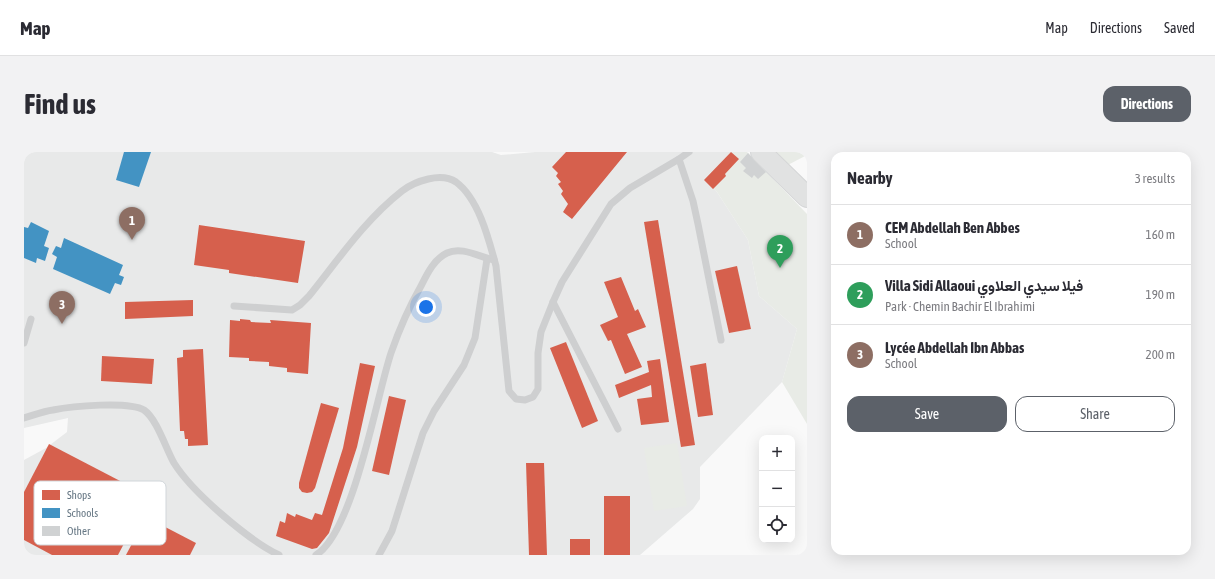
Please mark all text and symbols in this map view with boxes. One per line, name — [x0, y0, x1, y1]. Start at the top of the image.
text: Map — [20, 17, 51, 39]
text: Map — [1045, 20, 1068, 36]
text: Directions — [1090, 20, 1142, 36]
text: Saved — [1164, 20, 1195, 36]
button: Directions — [1103, 86, 1191, 122]
text: Find us — [24, 88, 96, 120]
text: Nearby — [847, 168, 893, 188]
text: 3 results — [1135, 171, 1175, 186]
pin: 1 — [119, 207, 145, 240]
text: CEM Abdellah Ben Abbes — [885, 219, 1020, 236]
text: 1 — [857, 227, 863, 242]
text: 160 m — [1146, 227, 1175, 242]
pin: 2 — [767, 235, 793, 268]
text: School — [885, 236, 917, 251]
text: Villa Sidi Allaoui فيلا سيدي العلاوي — [885, 277, 1083, 294]
text: 2 — [857, 287, 863, 302]
text: 190 m — [1146, 287, 1175, 302]
pin: 3 — [49, 291, 75, 324]
your location — [416, 297, 436, 317]
text: Park · Chemin Bachir El Ibrahimi — [885, 299, 1035, 314]
text: Lycée Abdellah Ibn Abbas — [885, 339, 1024, 356]
text: 3 — [857, 347, 863, 362]
text: 200 m — [1146, 347, 1175, 362]
text: School — [885, 356, 917, 371]
button: Save — [847, 396, 1007, 432]
button: Share — [1015, 396, 1175, 432]
map controls — [759, 435, 795, 543]
button: + — [759, 435, 795, 471]
button: − — [759, 471, 795, 507]
legend — [34, 481, 166, 545]
text: Shops — [67, 489, 91, 501]
text: Schools — [67, 507, 98, 519]
button: locate — [759, 507, 795, 543]
text: Other — [67, 525, 91, 537]

